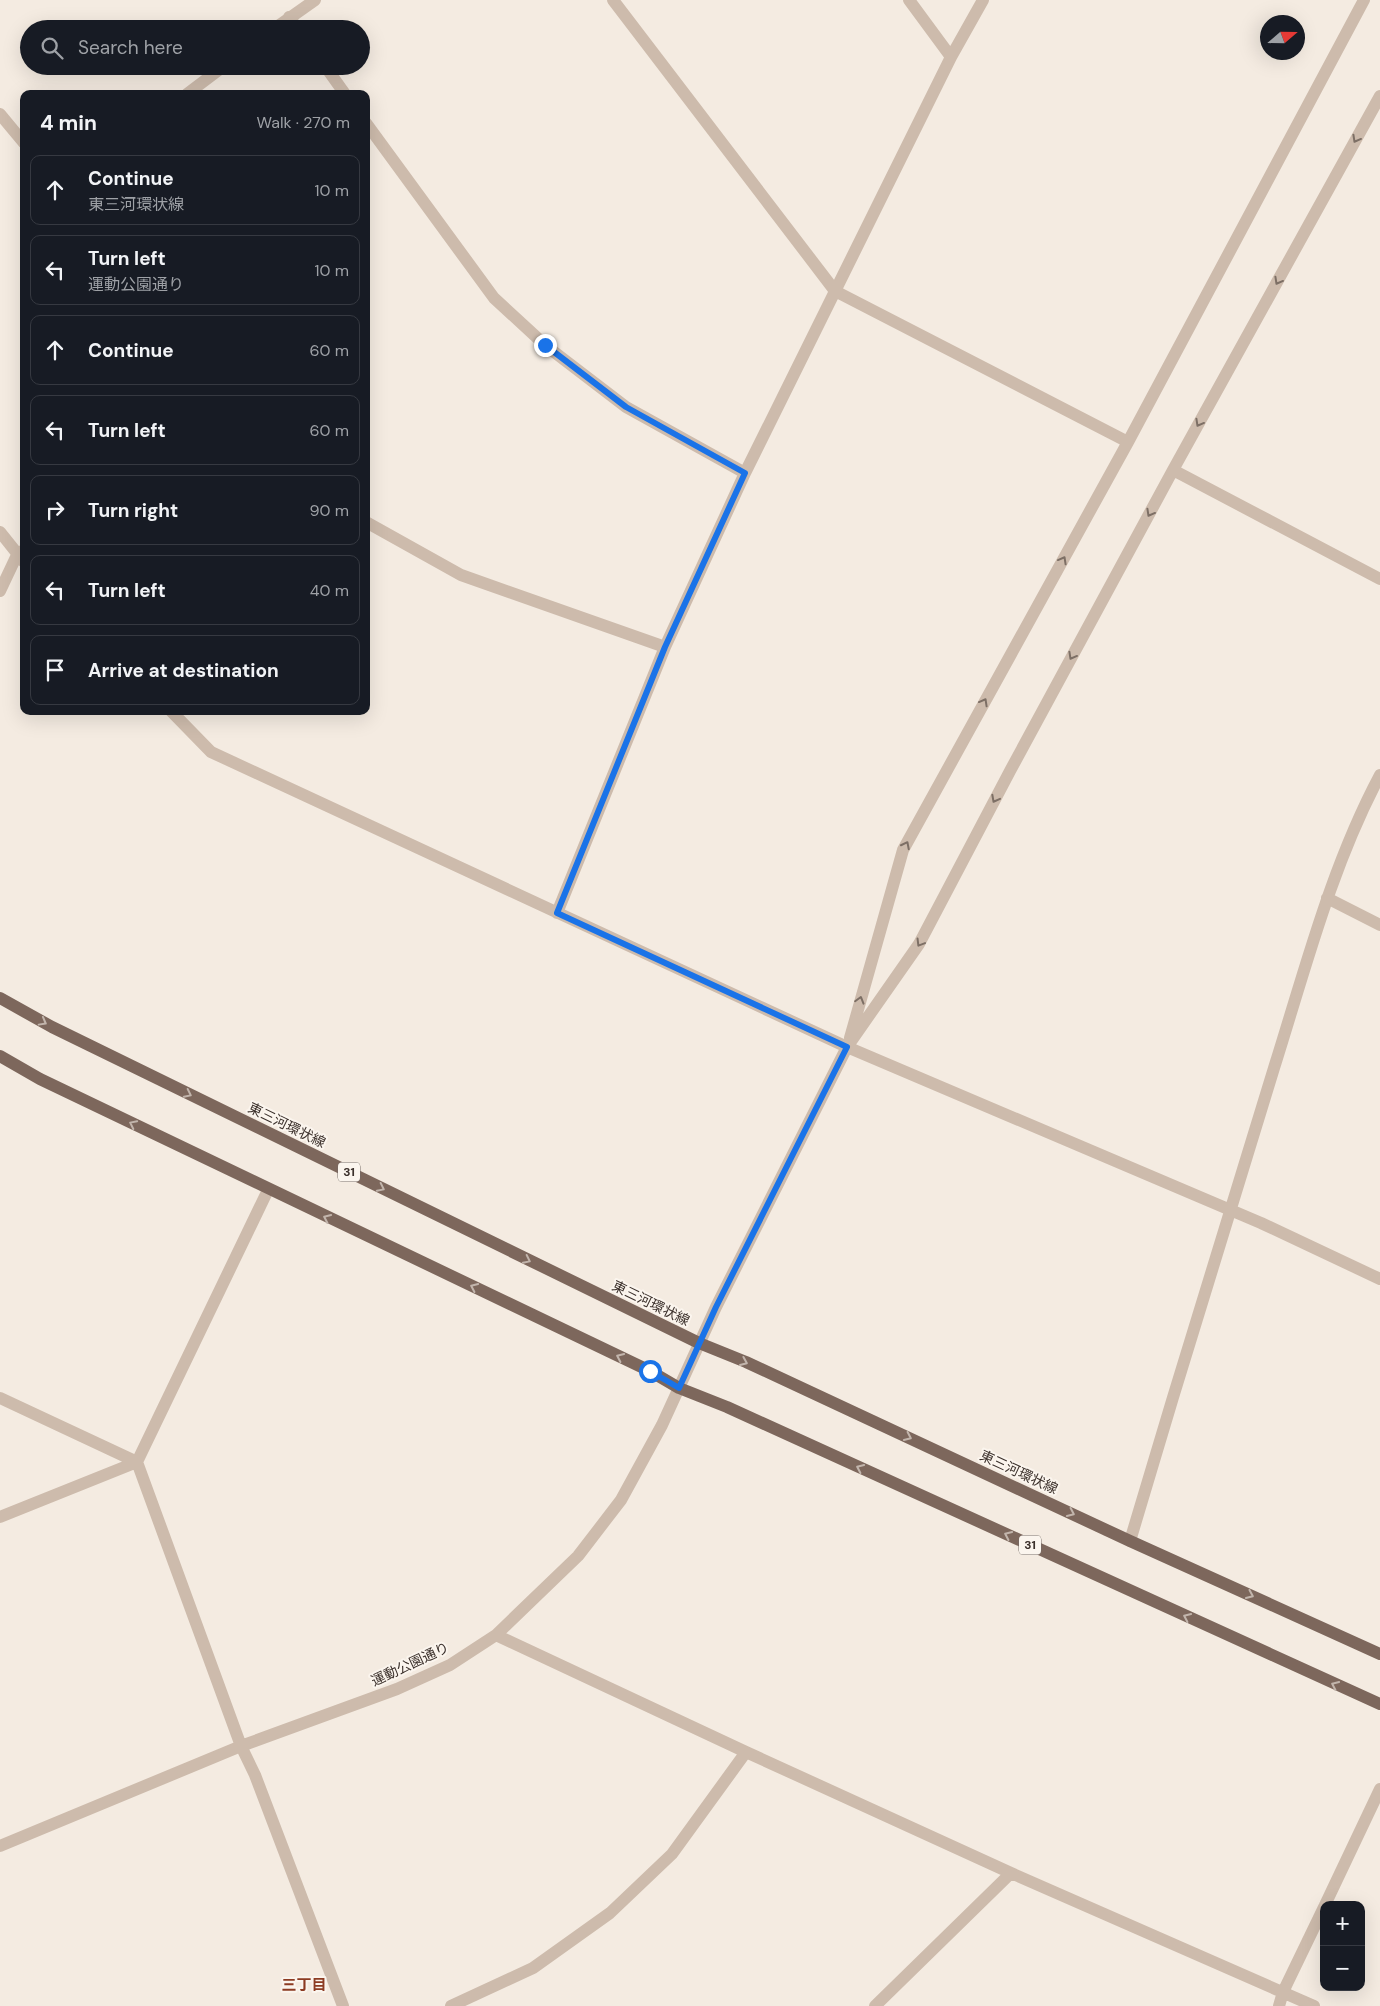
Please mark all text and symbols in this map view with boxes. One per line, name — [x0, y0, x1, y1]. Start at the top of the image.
north arrow — [1260, 15, 1305, 60]
search box — [20, 20, 370, 75]
icon: search — [38, 34, 66, 62]
text: Search here — [78, 35, 183, 60]
text: 4 min — [40, 109, 97, 137]
text: Walk · 270 m — [257, 112, 350, 133]
one-way arrow — [1353, 134, 1363, 143]
text: Continue — [88, 166, 174, 191]
icon: ahead — [41, 176, 69, 204]
text: 10 m — [315, 180, 349, 201]
text: 東三河環状線 — [88, 194, 184, 215]
text: Turn left — [88, 246, 166, 271]
icon: left — [41, 256, 69, 284]
text: 10 m — [315, 260, 349, 281]
text: 運動公園通り — [88, 274, 184, 295]
one-way arrow — [1274, 276, 1284, 285]
route end — [534, 334, 557, 357]
icon: ahead — [41, 336, 69, 364]
text: Continue — [88, 338, 174, 363]
text: 60 m — [309, 340, 349, 361]
icon: left — [41, 416, 69, 444]
text: Turn left — [88, 418, 166, 443]
one-way arrow — [1195, 418, 1205, 427]
text: 60 m — [309, 420, 349, 441]
icon: right — [41, 496, 69, 524]
text: Turn right — [88, 498, 178, 523]
text: 90 m — [309, 500, 349, 521]
one-way arrow — [1146, 508, 1156, 517]
one-way arrow — [1057, 556, 1067, 565]
icon: left — [41, 576, 69, 604]
text: Turn left — [88, 578, 166, 603]
text: 40 m — [310, 580, 349, 601]
one-way arrow — [1069, 651, 1079, 660]
icon: arrive — [41, 656, 69, 684]
text: Arrive at destination — [88, 658, 279, 683]
one-way arrow — [978, 699, 988, 708]
one-way arrow — [991, 794, 1001, 803]
one-way arrow — [900, 841, 910, 850]
one-way arrow — [916, 937, 926, 946]
one-way arrow — [855, 997, 865, 1005]
one-way arrow — [37, 1015, 46, 1025]
one-way arrow — [183, 1087, 192, 1098]
street label: 東三河環状線 — [245, 1098, 329, 1152]
one-way arrow — [129, 1120, 138, 1131]
road number: 31 — [338, 1162, 360, 1182]
one-way arrow — [376, 1182, 385, 1192]
one-way arrow — [323, 1213, 332, 1224]
one-way arrow — [522, 1253, 531, 1264]
street label: 東三河環状線 — [609, 1276, 693, 1330]
one-way arrow — [470, 1283, 479, 1294]
one-way arrow — [617, 1353, 626, 1363]
one-way arrow — [739, 1355, 748, 1366]
route start — [639, 1360, 662, 1383]
one-way arrow — [902, 1431, 911, 1441]
street label: 東三河環状線 — [977, 1446, 1061, 1498]
one-way arrow — [856, 1464, 865, 1474]
one-way arrow — [1066, 1507, 1075, 1517]
one-way arrow — [1004, 1531, 1013, 1542]
road number: 31 — [1019, 1536, 1041, 1554]
one-way arrow — [1245, 1589, 1254, 1600]
one-way arrow — [1183, 1613, 1192, 1624]
street label: 運動公園通り — [368, 1638, 452, 1690]
one-way arrow — [1331, 1680, 1340, 1691]
map controls — [1320, 1901, 1365, 1991]
button: + — [1320, 1901, 1365, 1946]
button: − — [1320, 1946, 1365, 1991]
district label: 三丁目 — [281, 1975, 327, 1995]

